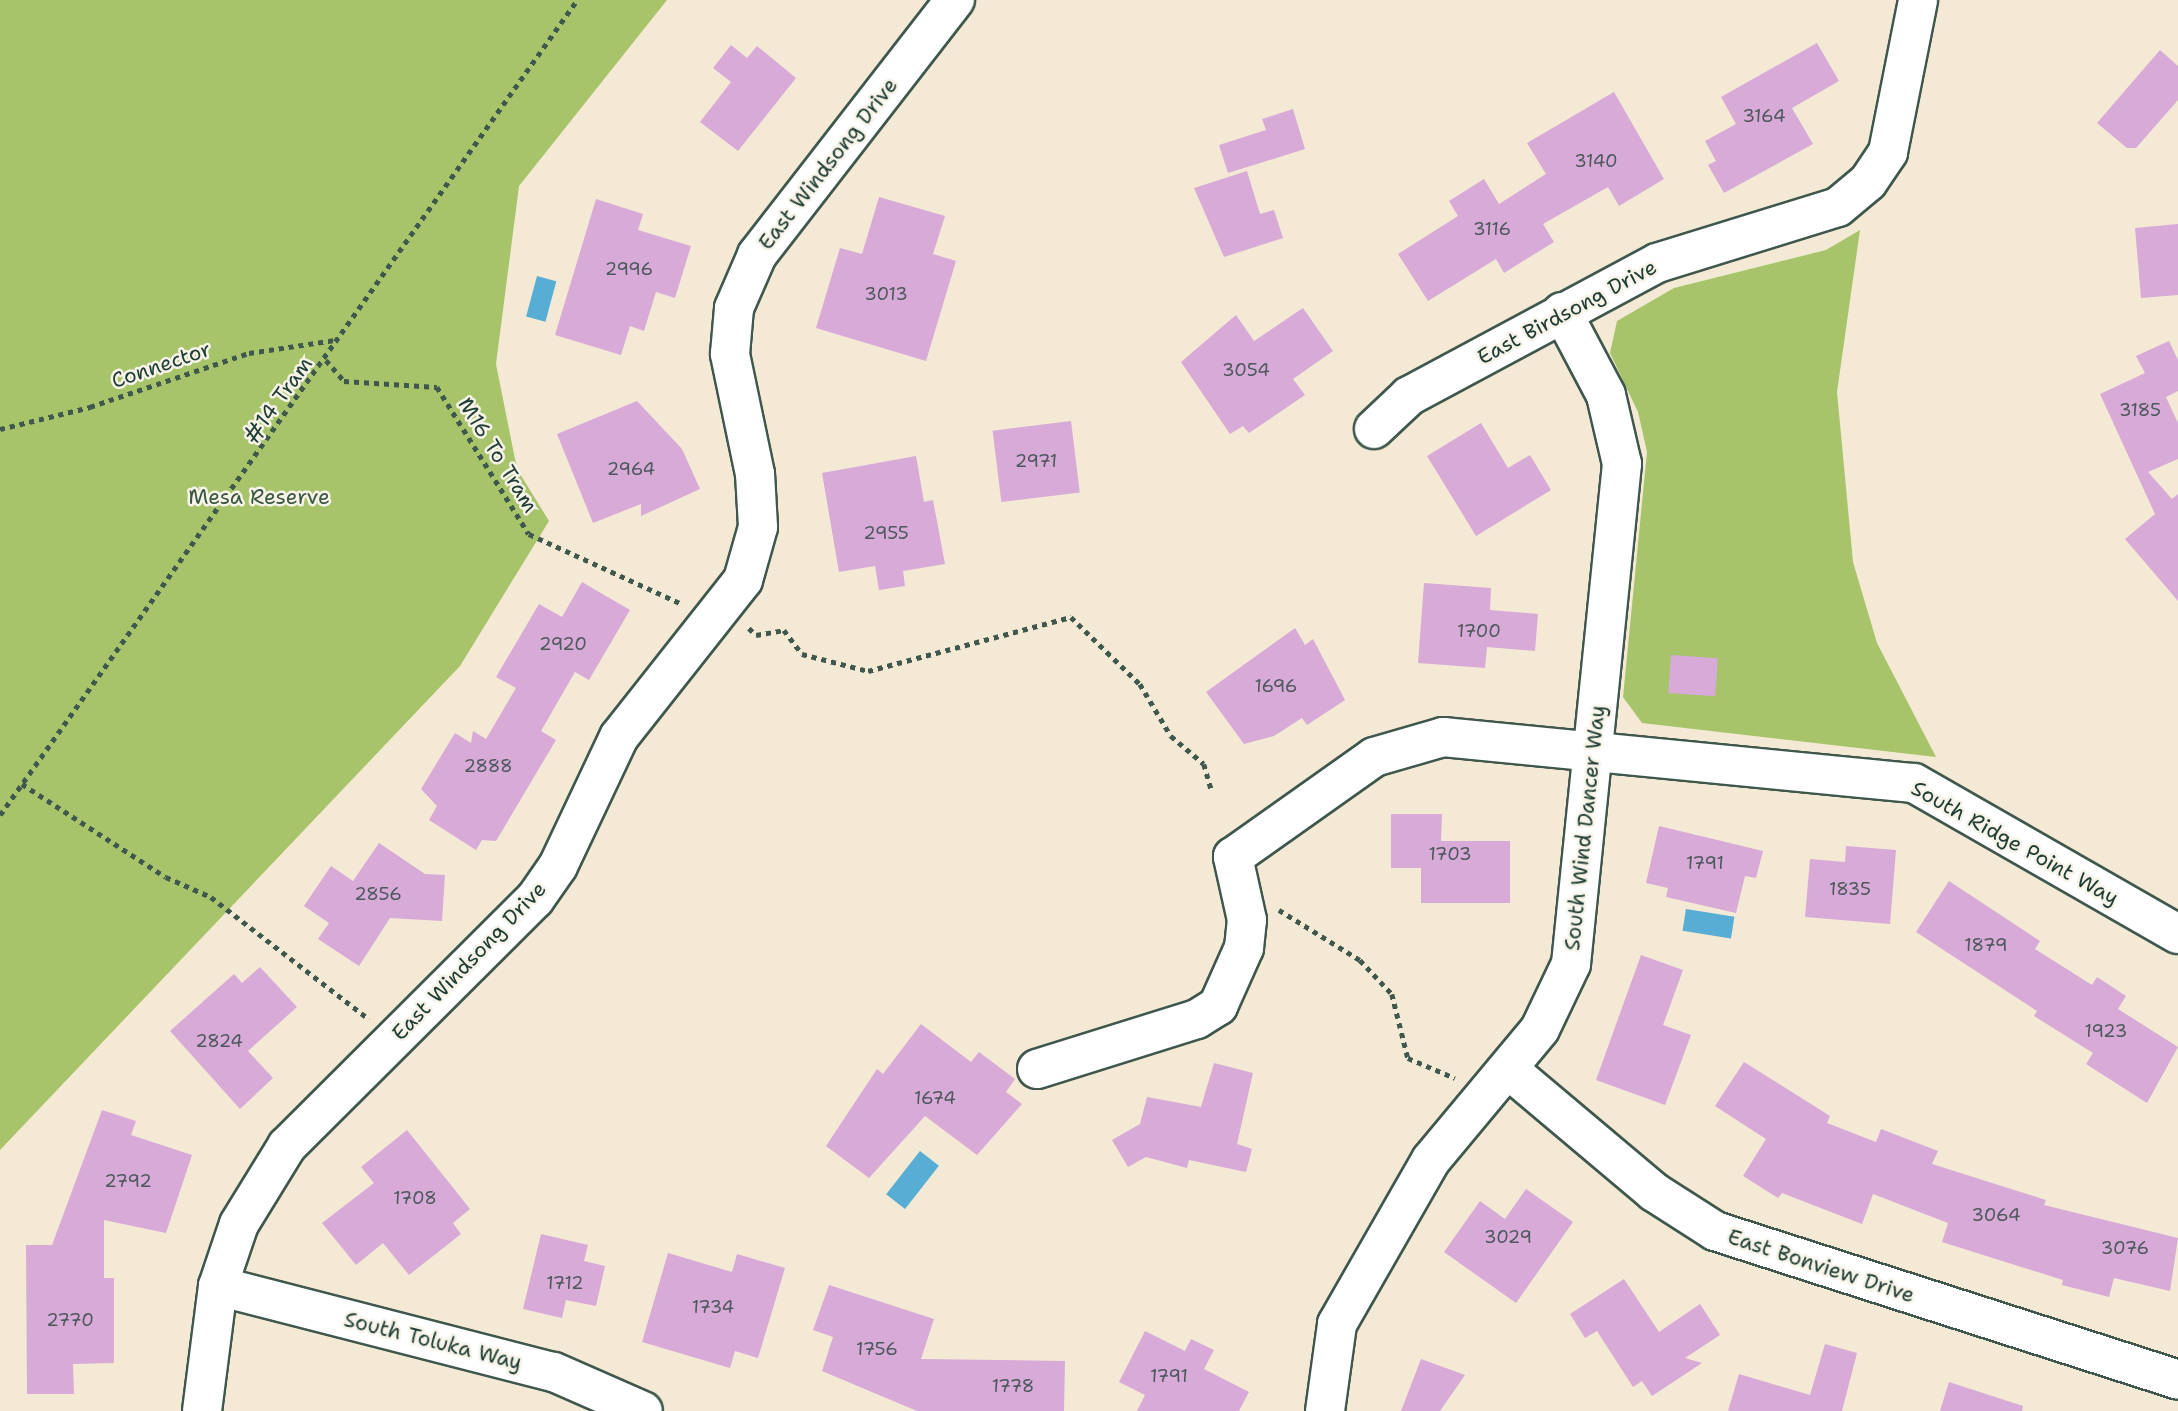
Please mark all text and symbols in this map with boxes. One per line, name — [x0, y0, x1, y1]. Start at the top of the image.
street label: East Windsong Drive — [753, 73, 903, 255]
house number: 3164 — [1742, 105, 1786, 127]
house number: 3140 — [1574, 150, 1618, 172]
house number: 3116 — [1473, 218, 1511, 240]
street label: East Birdsong Drive — [1473, 254, 1661, 370]
house number: 2996 — [605, 258, 653, 280]
house number: 3013 — [864, 283, 908, 305]
street label: Connector — [108, 336, 214, 394]
street label: #14 Tram — [238, 352, 318, 448]
house number: 3054 — [1222, 359, 1270, 381]
street label: M16 To Tram — [453, 393, 543, 517]
house number: 3185 — [2119, 399, 2161, 421]
house number: 2971 — [1015, 450, 1057, 472]
house number: 2964 — [607, 458, 655, 480]
park label: Mesa Reserve — [188, 484, 330, 510]
house number: 2955 — [863, 522, 909, 544]
house number: 1700 — [1457, 620, 1501, 642]
house number: 2920 — [539, 633, 587, 655]
house number: 1696 — [1255, 675, 1297, 697]
street label: South Wind Dancer Way — [1560, 704, 1610, 952]
house number: 2888 — [464, 755, 512, 777]
street label: South Ridge Point Way — [1907, 775, 2123, 911]
house number: 1703 — [1428, 843, 1472, 865]
house number: 1791 — [1686, 852, 1724, 874]
street label: East Windsong Drive — [387, 876, 551, 1046]
house number: 1835 — [1829, 878, 1871, 900]
house number: 2856 — [354, 883, 402, 905]
house number: 1879 — [1964, 934, 2008, 956]
house number: 1923 — [2085, 1020, 2127, 1042]
house number: 2824 — [195, 1030, 243, 1052]
house number: 1674 — [914, 1087, 956, 1109]
house number: 2792 — [104, 1170, 152, 1192]
house number: 1708 — [393, 1187, 437, 1209]
house number: 3064 — [1971, 1204, 2021, 1226]
street label: East Bonview Drive — [1724, 1224, 1918, 1308]
house number: 3029 — [1484, 1226, 1532, 1248]
house number: 3076 — [2101, 1237, 2149, 1259]
house number: 1712 — [546, 1272, 584, 1294]
house number: 1734 — [692, 1296, 734, 1318]
street label: South Toluka Way — [342, 1307, 524, 1375]
house number: 2770 — [46, 1309, 94, 1331]
house number: 1756 — [856, 1338, 898, 1360]
house number: 1791 — [1150, 1365, 1188, 1387]
house number: 1778 — [992, 1375, 1034, 1397]

